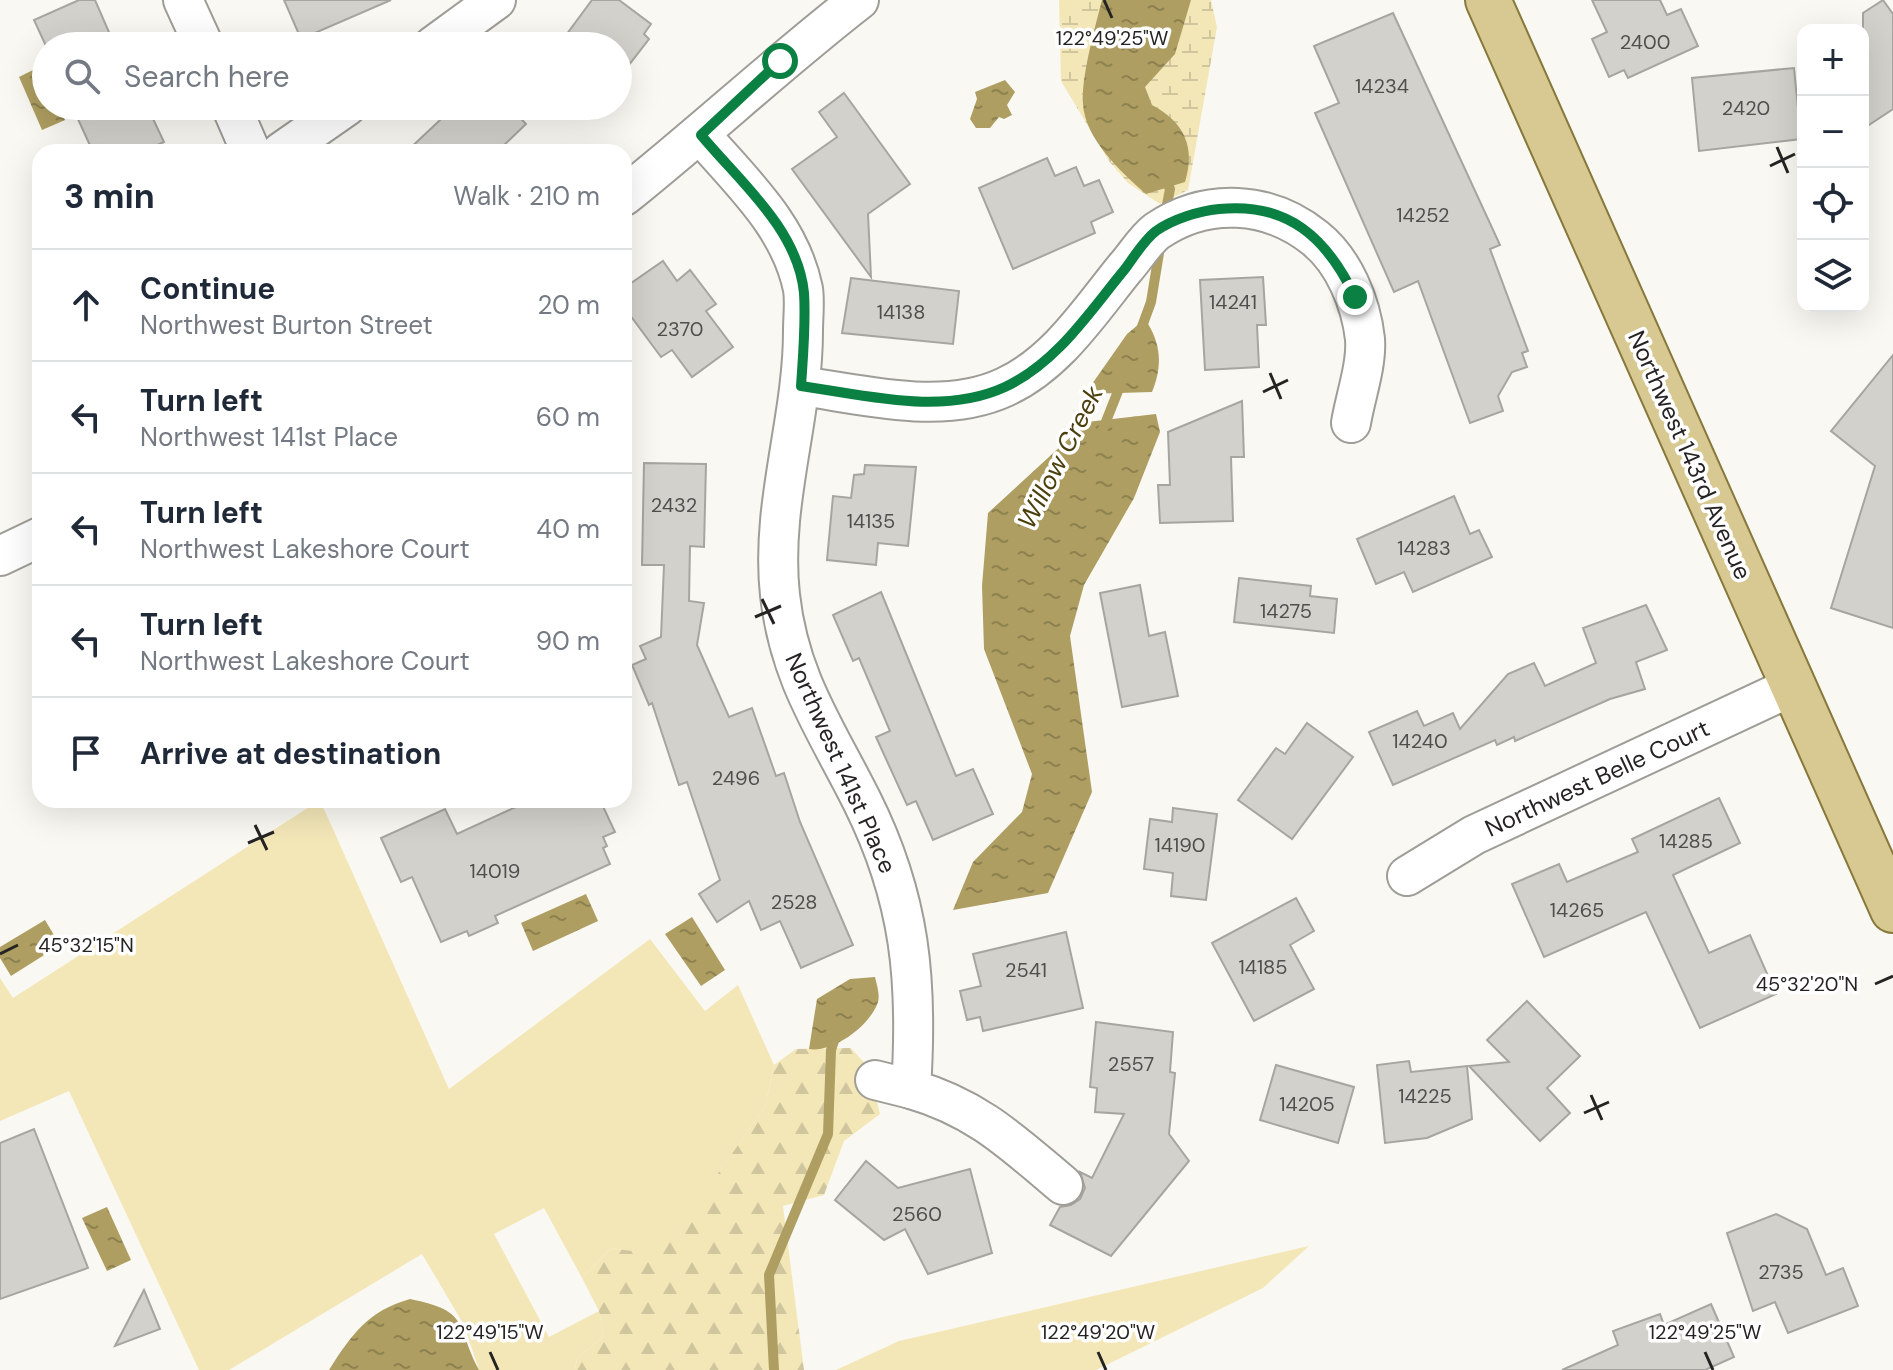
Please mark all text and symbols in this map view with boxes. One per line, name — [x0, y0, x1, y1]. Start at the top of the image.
map controls — [1797, 24, 1869, 312]
button: + — [1797, 24, 1869, 96]
text: 122°49'25"W — [1056, 25, 1168, 51]
house number: 2400 — [1620, 29, 1670, 55]
search box — [32, 32, 632, 120]
route start — [762, 43, 798, 79]
icon: search — [60, 54, 104, 98]
text: Search here — [124, 57, 290, 96]
house number: 14234 — [1355, 73, 1409, 99]
house number: 2420 — [1722, 95, 1770, 121]
button: − — [1797, 96, 1869, 168]
button: locate — [1797, 168, 1869, 240]
text: 3 min — [64, 174, 155, 219]
text: Walk · 210 m — [453, 179, 600, 213]
house number: 14252 — [1396, 202, 1450, 228]
button: layers — [1797, 240, 1869, 312]
text: Continue — [140, 269, 275, 308]
route end — [1337, 279, 1373, 315]
icon: ahead — [64, 283, 108, 327]
text: 20 m — [537, 288, 600, 322]
house number: 14241 — [1209, 289, 1257, 315]
house number: 14138 — [877, 299, 925, 325]
text: Northwest Burton Street — [140, 308, 433, 342]
house number: 2370 — [656, 316, 704, 342]
street label: Northwest 143rd Avenue — [1621, 326, 1759, 584]
water label: Willow Creek — [1009, 379, 1111, 534]
text: Turn left — [140, 381, 263, 420]
icon: left — [64, 395, 108, 439]
text: 60 m — [536, 400, 600, 434]
text: Northwest 141st Place — [140, 420, 398, 454]
house number: 2432 — [651, 492, 697, 518]
text: Turn left — [140, 493, 263, 532]
icon: left — [64, 507, 108, 551]
house number: 14135 — [847, 508, 895, 534]
text: 40 m — [536, 512, 600, 546]
text: Northwest Lakeshore Court — [140, 532, 470, 566]
house number: 14283 — [1397, 535, 1451, 561]
house number: 14275 — [1260, 598, 1312, 624]
text: Turn left — [140, 605, 263, 644]
icon: left — [64, 619, 108, 663]
text: 90 m — [536, 624, 600, 658]
text: Northwest Lakeshore Court — [140, 644, 470, 678]
street label: Northwest 141st Place — [778, 648, 904, 878]
street label: Northwest Belle Court — [1480, 712, 1714, 844]
house number: 14240 — [1392, 728, 1448, 754]
icon: arrive — [64, 731, 108, 775]
text: Arrive at destination — [140, 734, 441, 773]
house number: 2496 — [712, 765, 760, 791]
house number: 14285 — [1659, 828, 1713, 854]
house number: 14190 — [1155, 832, 1205, 858]
house number: 14019 — [470, 858, 520, 884]
house number: 2528 — [771, 889, 817, 915]
house number: 14265 — [1550, 897, 1604, 923]
text: 45°32'15"N — [38, 932, 134, 958]
house number: 14185 — [1239, 954, 1287, 980]
house number: 2541 — [1005, 957, 1047, 983]
text: 45°32'20"N — [1756, 971, 1858, 997]
house number: 2557 — [1108, 1051, 1154, 1077]
house number: 14225 — [1398, 1083, 1452, 1109]
house number: 14205 — [1279, 1091, 1335, 1117]
house number: 2560 — [892, 1201, 942, 1227]
house number: 2735 — [1758, 1259, 1804, 1285]
text: 122°49'15"W — [436, 1319, 544, 1345]
text: 122°49'20"W — [1041, 1319, 1155, 1345]
text: 122°49'25"W — [1649, 1319, 1761, 1345]

